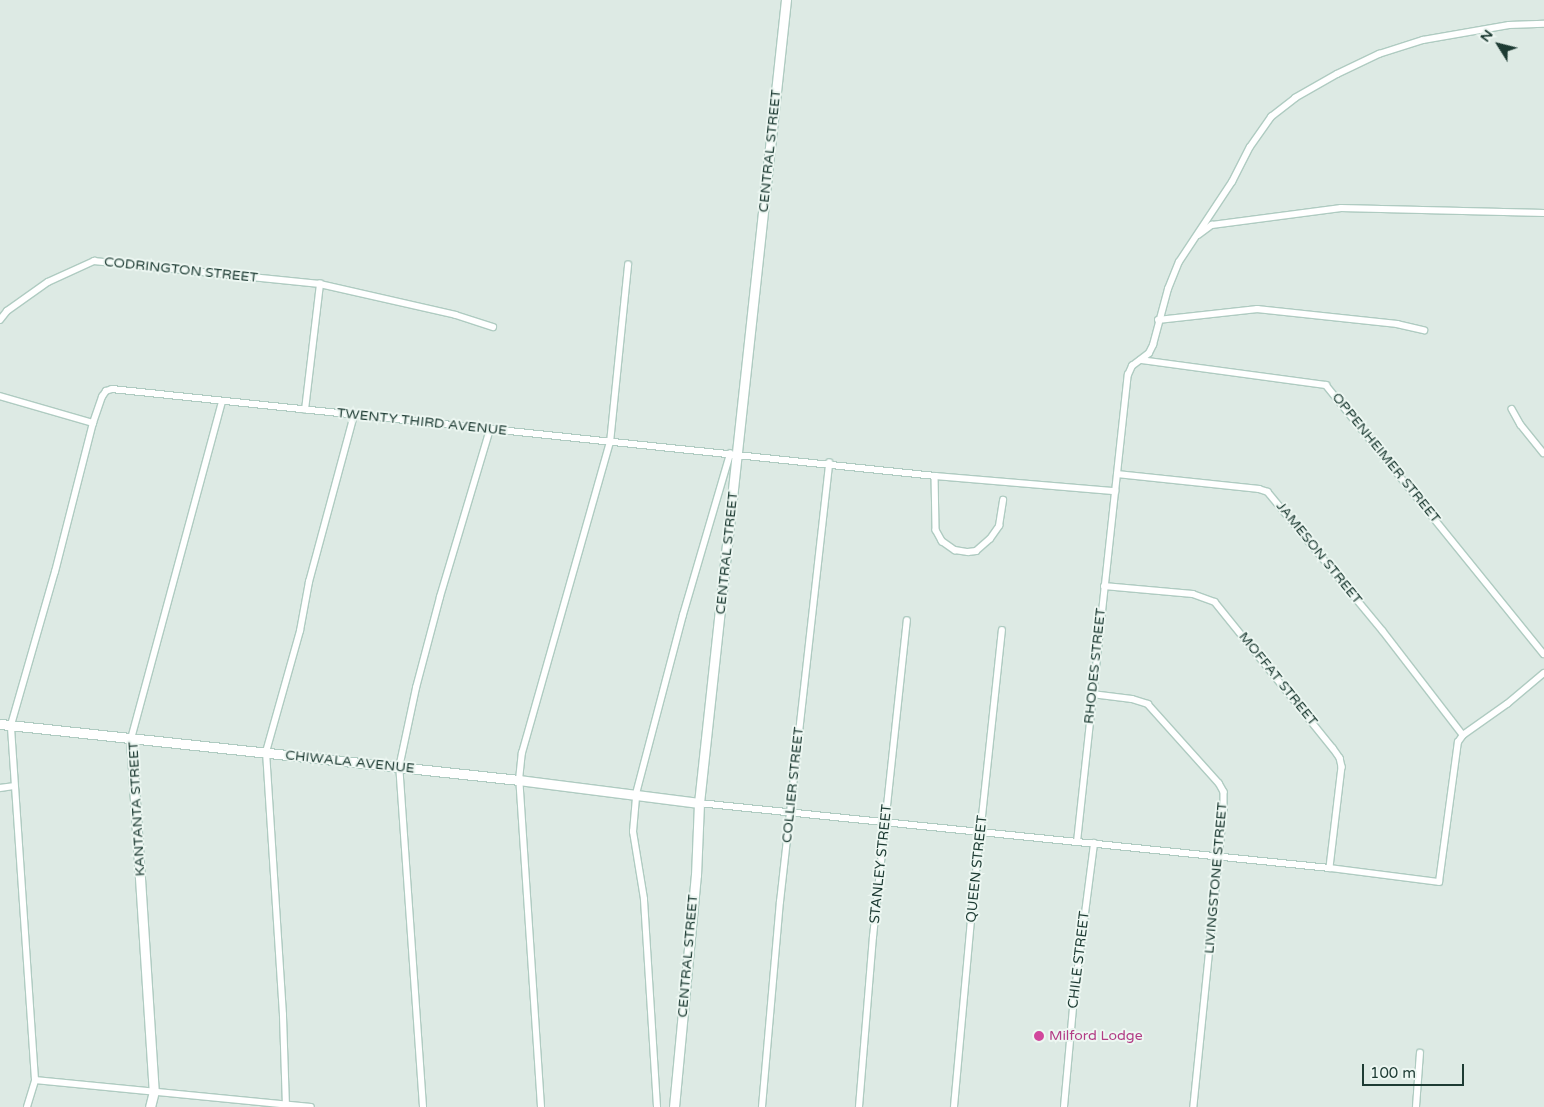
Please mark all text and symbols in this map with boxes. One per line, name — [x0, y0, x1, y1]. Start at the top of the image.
north arrow — [1474, 20, 1524, 70]
text: N — [1476, 26, 1497, 45]
street label: CENTRAL STREET — [755, 89, 785, 213]
street label: CODRINGTON STREET — [103, 254, 259, 286]
street label: OPPENHEIMER STREET — [1328, 389, 1444, 527]
street label: TWENTY THIRD AVENUE — [336, 405, 508, 439]
street label: CENTRAL STREET — [712, 491, 742, 615]
street label: JAMESON STREET — [1272, 498, 1366, 608]
street label: RHODES STREET — [1081, 607, 1109, 725]
street label: MOFFAT STREET — [1235, 629, 1321, 729]
street label: COLLIER STREET — [779, 726, 807, 844]
street label: KANTANTA STREET — [125, 741, 149, 877]
street label: CHIWALA AVENUE — [284, 747, 416, 777]
street label: LIVINGSTONE STREET — [1201, 802, 1231, 954]
street label: STANLEY STREET — [866, 803, 896, 925]
street label: QUEEN STREET — [963, 815, 991, 923]
street label: CENTRAL STREET — [674, 894, 702, 1018]
street label: CHILE STREET — [1065, 910, 1093, 1010]
place label: Milford Lodge — [1049, 1028, 1143, 1044]
marker: Milford Lodge — [1033, 1030, 1045, 1042]
scale bar — [1364, 1054, 1466, 1086]
text: 100 m — [1370, 1064, 1416, 1082]

